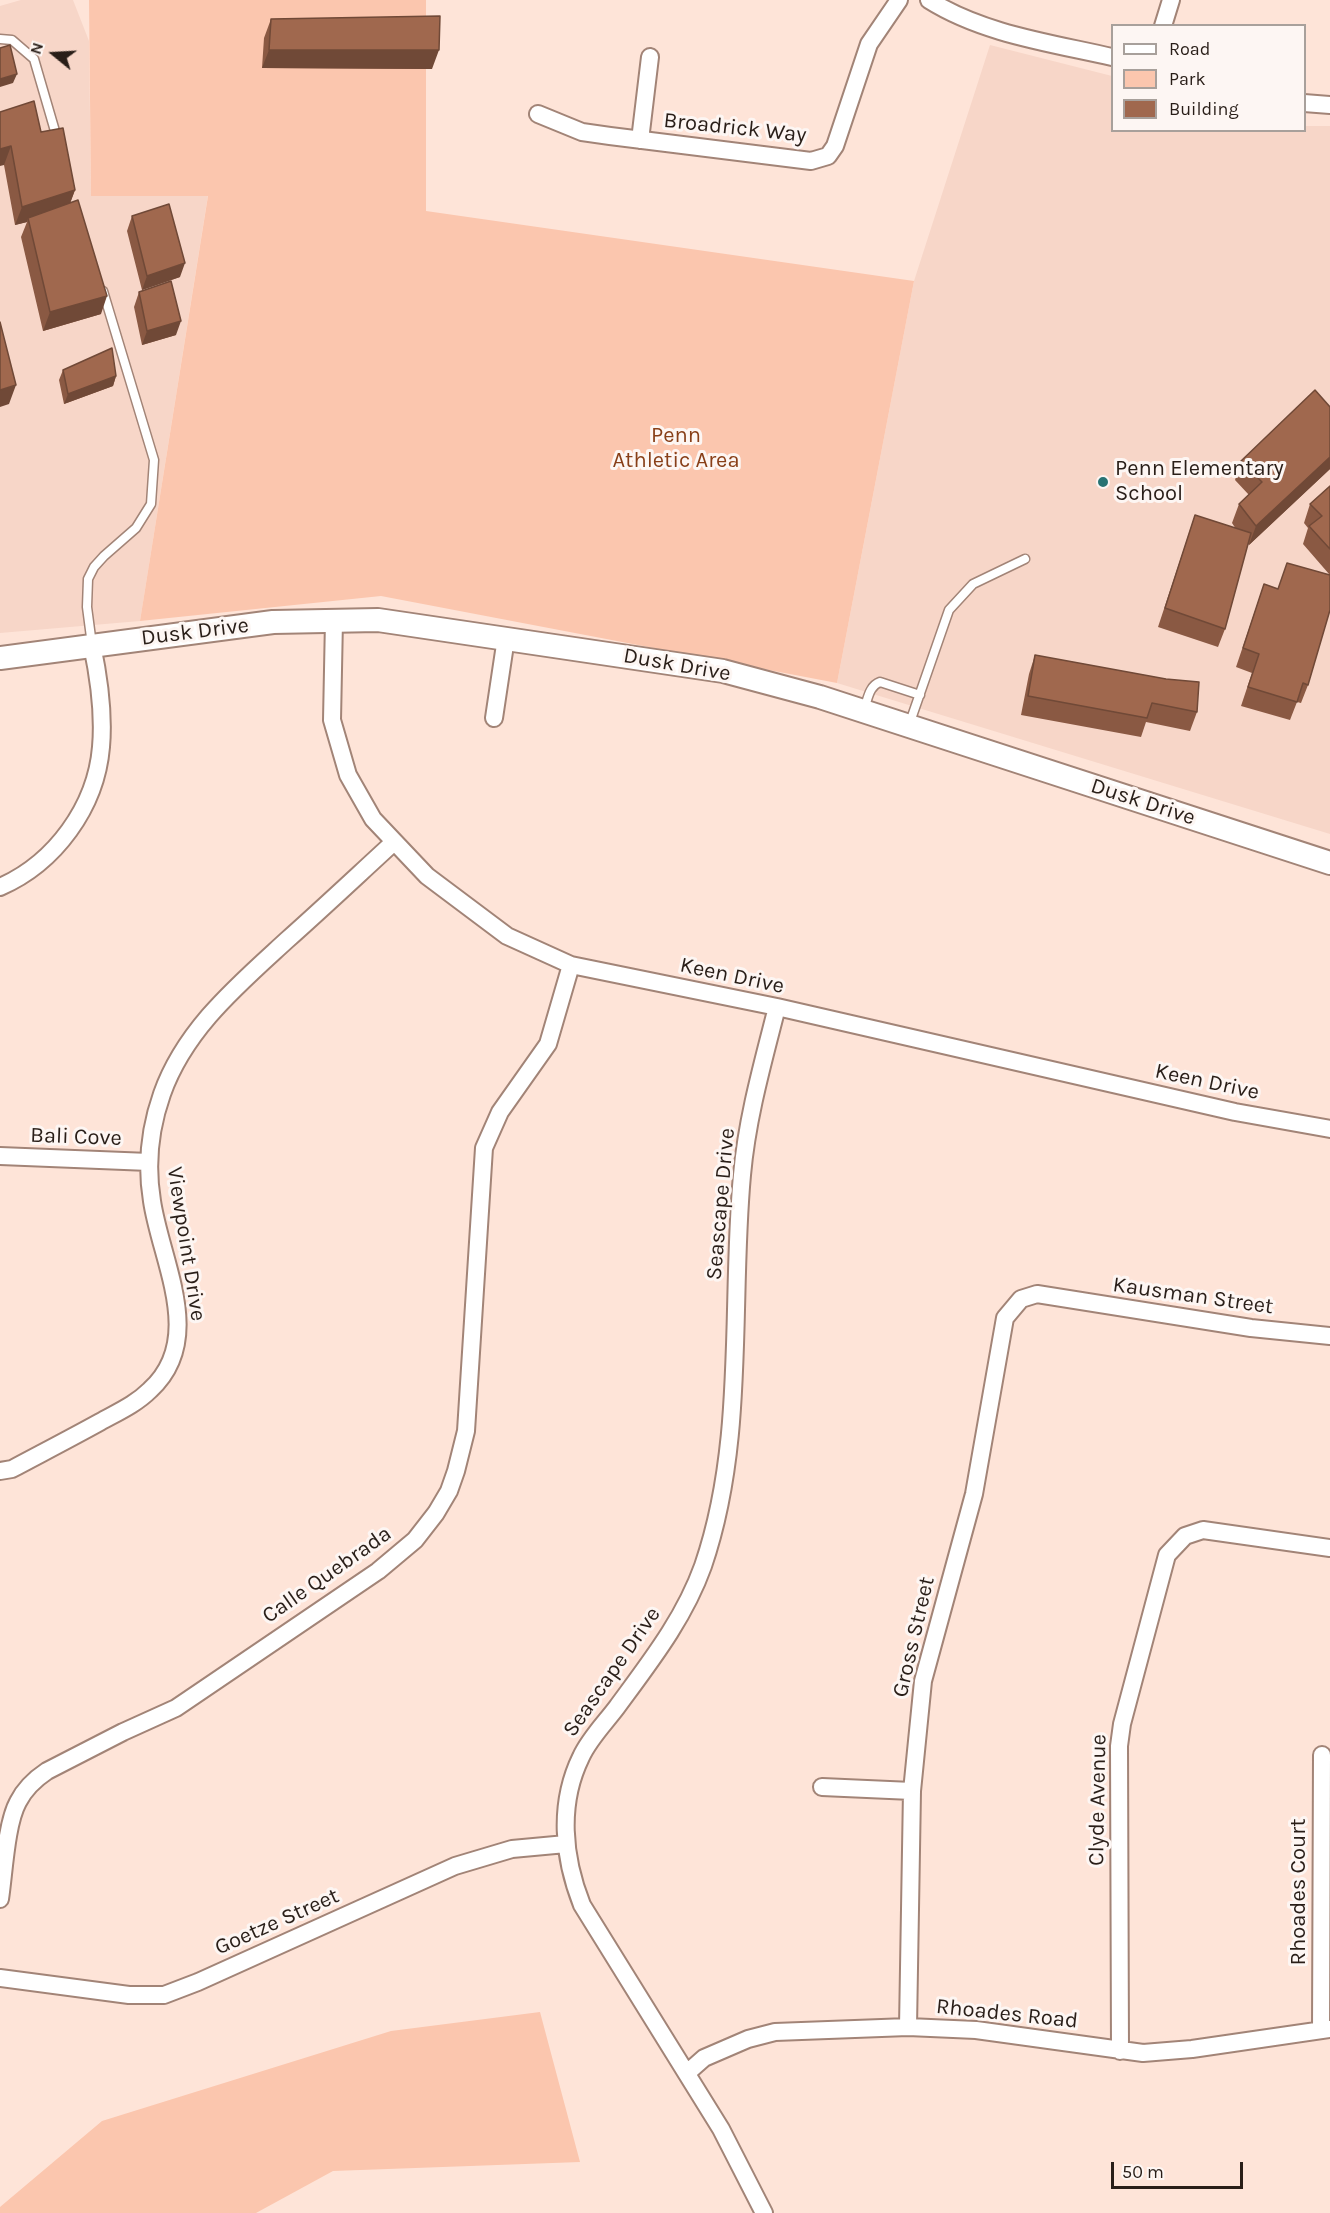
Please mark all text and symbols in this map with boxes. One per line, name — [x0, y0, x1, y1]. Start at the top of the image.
north arrow — [24, 24, 84, 84]
legend — [1111, 24, 1306, 132]
text: Road — [1169, 38, 1210, 60]
text: N — [26, 40, 47, 57]
text: Park — [1169, 68, 1206, 90]
text: Building — [1169, 98, 1239, 120]
street label: Broadrick Way — [662, 107, 808, 149]
park label: Penn Athletic Area — [612, 423, 740, 475]
place label: Penn Elementary School — [1115, 456, 1284, 508]
marker: Penn Elementary School — [1096, 475, 1110, 489]
street label: Dusk Drive — [140, 612, 250, 652]
street label: Dusk Drive — [621, 643, 733, 687]
street label: Dusk Drive — [1087, 773, 1199, 831]
street label: Keen Drive — [677, 952, 787, 1000]
street label: Keen Drive — [1152, 1058, 1262, 1106]
street label: Bali Cove — [30, 1122, 122, 1152]
street label: Seascape Drive — [701, 1127, 741, 1281]
street label: Viewpoint Drive — [161, 1165, 211, 1323]
street label: Kausman Street — [1111, 1272, 1275, 1320]
street label: Calle Quebrada — [257, 1521, 397, 1629]
street label: Gross Street — [887, 1574, 941, 1700]
street label: Seascape Drive — [557, 1602, 667, 1742]
street label: Clyde Avenue — [1084, 1734, 1112, 1866]
street label: Rhoades Court — [1286, 1818, 1312, 1966]
street label: Goetze Street — [211, 1883, 343, 1961]
street label: Rhoades Road — [935, 1993, 1079, 2035]
scale bar — [1114, 2150, 1246, 2188]
text: 50 m — [1122, 2161, 1164, 2183]

